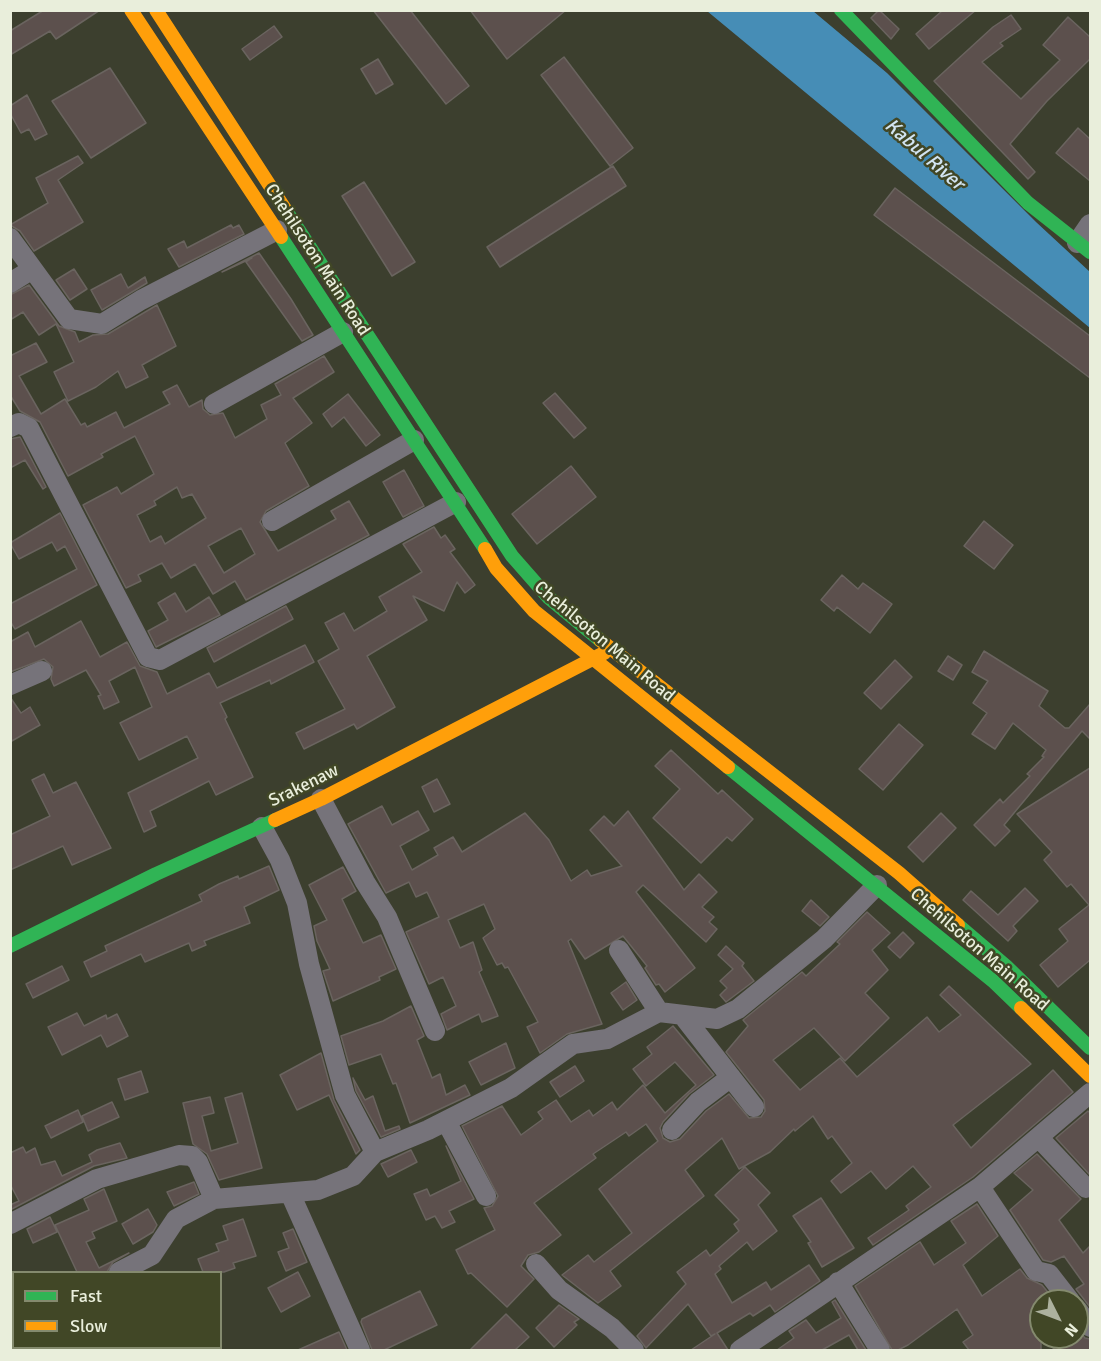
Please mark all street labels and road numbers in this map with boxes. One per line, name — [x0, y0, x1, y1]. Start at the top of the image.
street label: Chehilsoton Main Road — [260, 180, 374, 340]
street label: Chehilsoton Main Road — [529, 577, 679, 707]
street label: Srakenaw — [266, 760, 342, 812]
street label: Chehilsoton Main Road — [905, 884, 1053, 1016]

